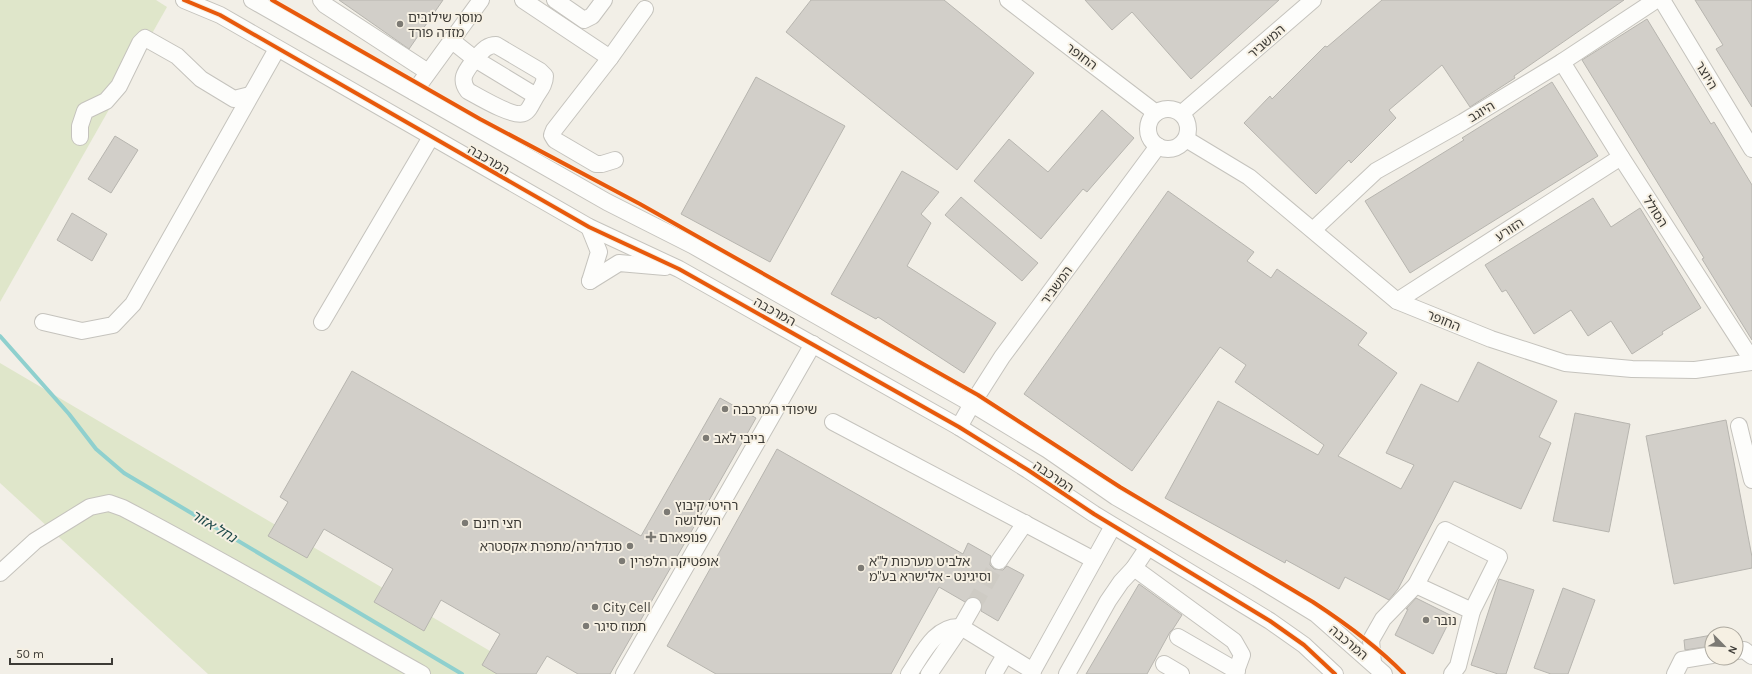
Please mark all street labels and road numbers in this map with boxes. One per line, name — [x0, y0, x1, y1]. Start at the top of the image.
street label: המשביר — [1245, 21, 1288, 61]
street label: החופר — [1063, 40, 1100, 73]
street label: היוצר — [1692, 59, 1721, 92]
street label: היוגב — [1465, 98, 1497, 125]
street label: המרכבה — [465, 142, 512, 177]
street label: הסולל — [1640, 193, 1671, 230]
street label: הזורע — [1492, 215, 1526, 244]
street label: המשביר — [1037, 263, 1075, 307]
street label: המרכבה — [751, 294, 798, 329]
street label: החופר — [1425, 307, 1463, 334]
street label: המרכבה — [1031, 457, 1077, 495]
street label: המרכבה — [1326, 622, 1371, 663]

